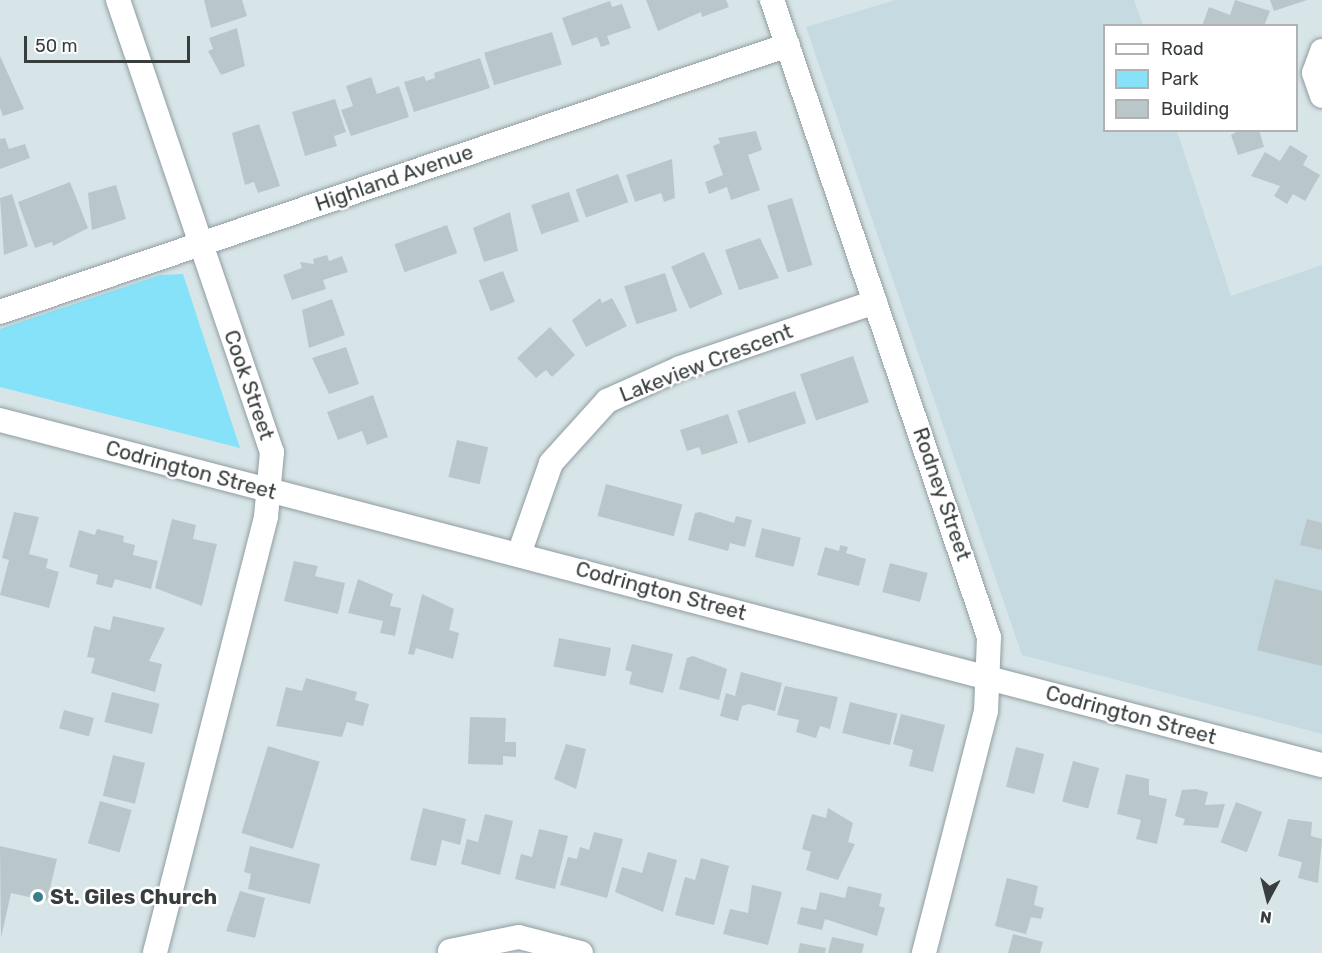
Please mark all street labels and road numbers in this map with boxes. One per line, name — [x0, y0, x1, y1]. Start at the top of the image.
street label: Highland Avenue — [311, 139, 477, 217]
street label: Lakeview Crescent — [616, 318, 796, 408]
street label: Cook Street — [218, 327, 280, 443]
street label: Rodney Street — [907, 424, 977, 564]
street label: Codrington Street — [103, 435, 279, 505]
street label: Codrington Street — [573, 556, 749, 626]
street label: Codrington Street — [1043, 680, 1219, 750]

